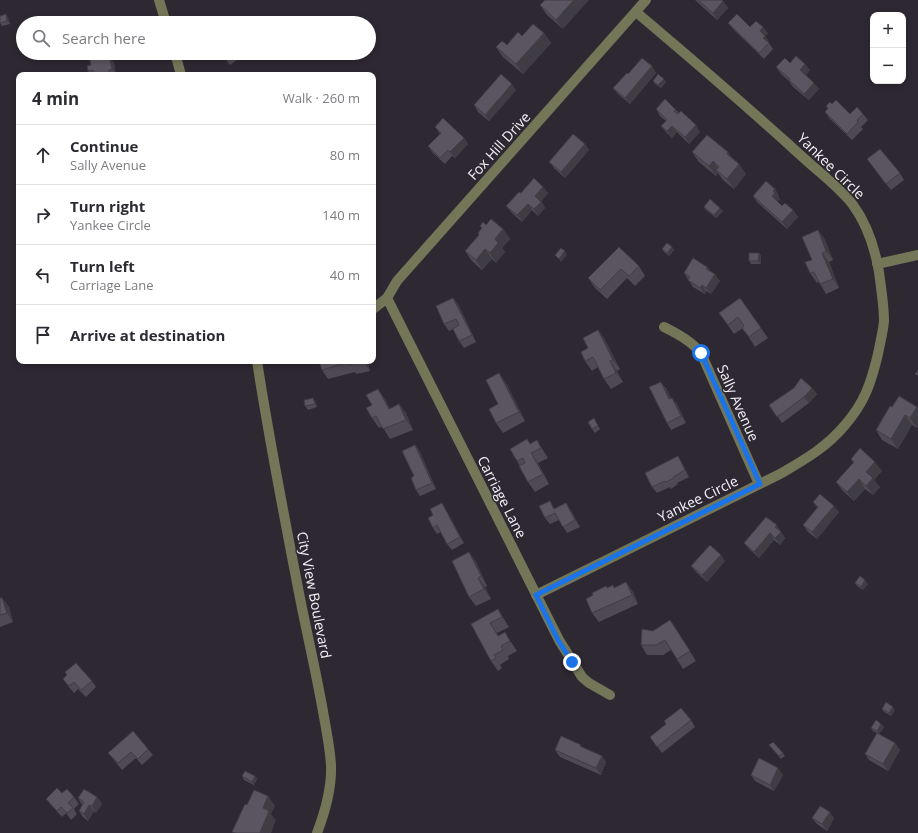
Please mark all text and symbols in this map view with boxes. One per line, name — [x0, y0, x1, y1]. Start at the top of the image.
map controls — [870, 12, 906, 84]
button: + — [870, 12, 906, 48]
search box — [16, 16, 376, 60]
icon: search — [30, 27, 52, 49]
text: Search here — [62, 28, 146, 48]
button: − — [870, 48, 906, 84]
text: 4 min — [32, 87, 79, 110]
text: Walk · 260 m — [283, 89, 360, 107]
street label: Fox Hill Drive — [463, 107, 534, 184]
street label: Yankee Circle — [793, 129, 869, 203]
text: Continue — [70, 136, 138, 156]
icon: ahead — [32, 144, 54, 166]
text: 80 m — [330, 146, 360, 164]
text: Sally Avenue — [70, 156, 146, 174]
text: Turn right — [70, 196, 145, 216]
icon: right — [32, 204, 54, 226]
text: 140 m — [322, 206, 360, 224]
text: Yankee Circle — [70, 216, 151, 234]
text: Turn left — [70, 256, 135, 276]
icon: left — [32, 264, 54, 286]
text: 40 m — [330, 266, 360, 284]
text: Carriage Lane — [70, 276, 154, 294]
icon: arrive — [32, 324, 54, 346]
text: Arrive at destination — [70, 325, 225, 345]
route start — [692, 344, 710, 362]
street label: Sally Avenue — [713, 362, 764, 444]
street label: Carriage Lane — [474, 452, 531, 541]
street label: Yankee Circle — [654, 471, 741, 526]
street label: City View Boulevard — [293, 530, 336, 660]
route end — [563, 653, 581, 671]

